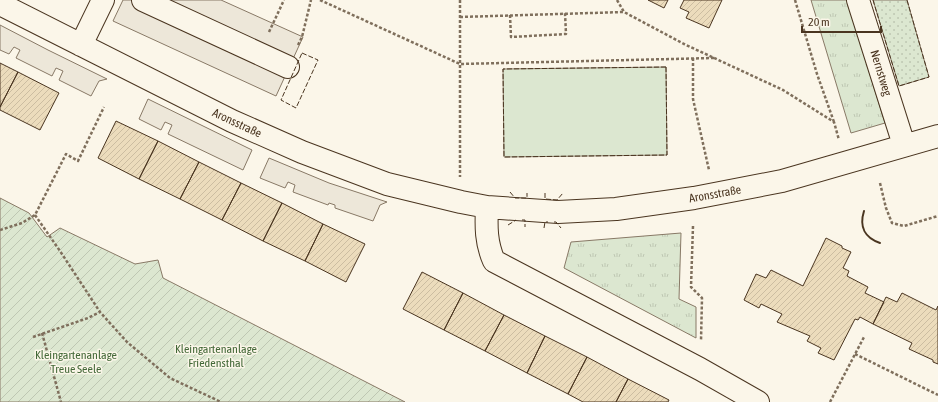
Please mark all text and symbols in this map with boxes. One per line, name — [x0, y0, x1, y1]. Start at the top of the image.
scale bar — [802, 8, 881, 34]
text: 20 m — [808, 15, 830, 29]
street label: Nernstweg — [867, 48, 895, 98]
street label: Aronsstraße — [210, 106, 264, 140]
street label: Aronsstraße — [688, 183, 742, 205]
park label: Kleingartenanlage Friedensthal — [175, 342, 257, 370]
park label: Kleingartenanlage Treue Seele — [35, 348, 117, 376]

